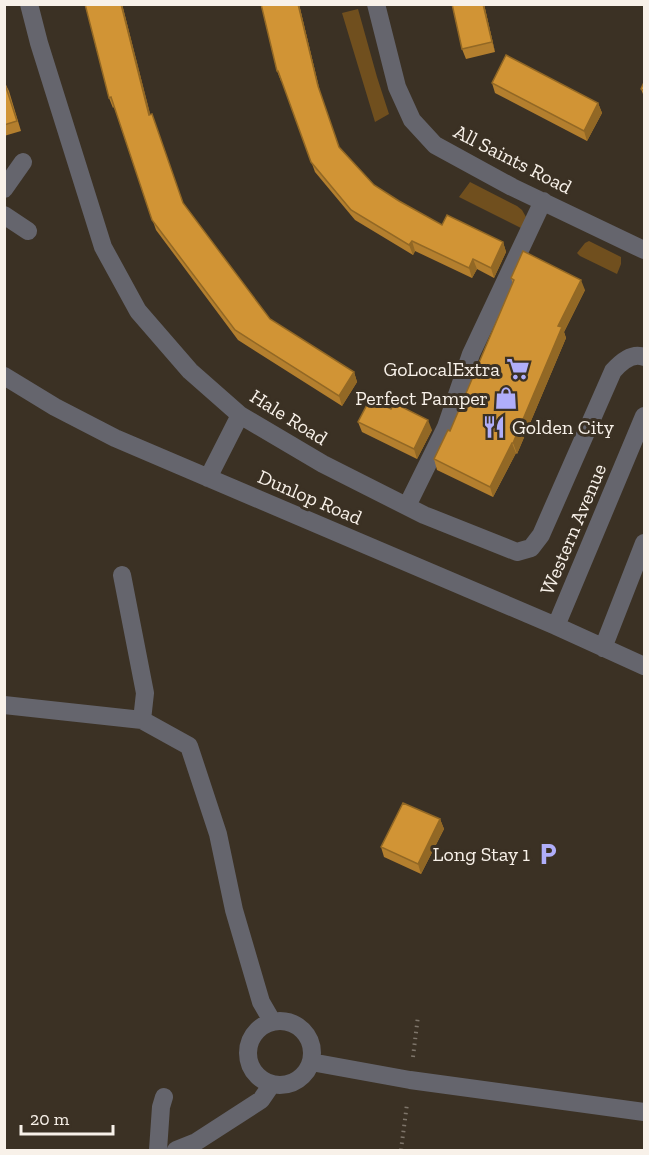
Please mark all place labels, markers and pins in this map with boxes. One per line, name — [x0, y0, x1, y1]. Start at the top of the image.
supermarket icon: GoLocalExtra — [505, 356, 531, 382]
place label: GoLocalExtra — [383, 357, 500, 381]
shop icon: Perfect Pamper — [493, 385, 519, 411]
place label: Perfect Pamper — [355, 386, 488, 410]
restaurant icon: Golden City — [481, 414, 507, 440]
place label: Golden City — [512, 415, 615, 439]
parking icon: Long Stay 1 — [535, 841, 561, 867]
place label: Long Stay 1 — [433, 842, 530, 866]

